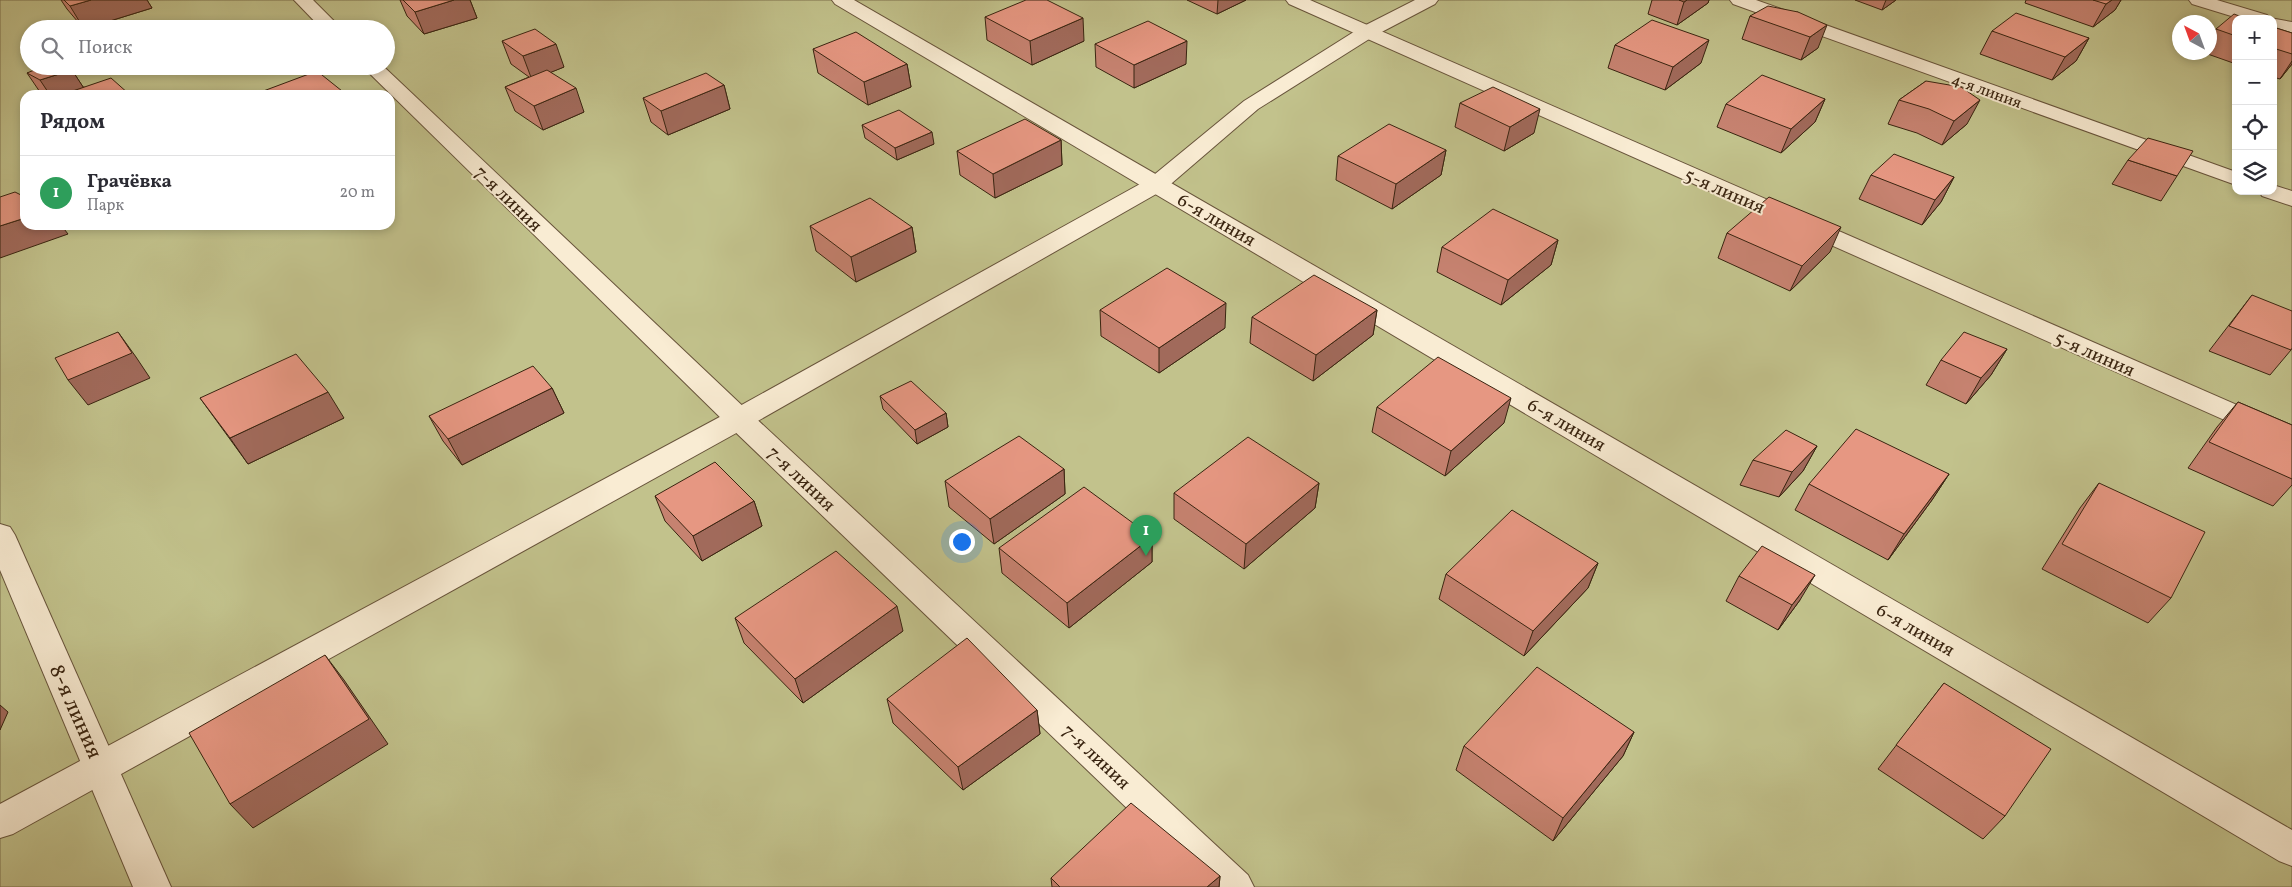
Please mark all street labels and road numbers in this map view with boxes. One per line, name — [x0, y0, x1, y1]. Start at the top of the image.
street label: 4-я линия — [1948, 69, 2025, 115]
street label: 7-я линия — [468, 161, 547, 238]
street label: 5-я линия — [1680, 163, 1769, 221]
street label: 6-я линия — [1172, 188, 1260, 254]
street label: 5-я линия — [2050, 326, 2139, 384]
street label: 6-я линия — [1522, 393, 1610, 459]
street label: 7-я линия — [761, 441, 841, 518]
street label: 6-я линия — [1871, 598, 1959, 664]
street label: 8-я линия — [40, 660, 109, 764]
street label: 7-я линия — [1056, 719, 1136, 796]

